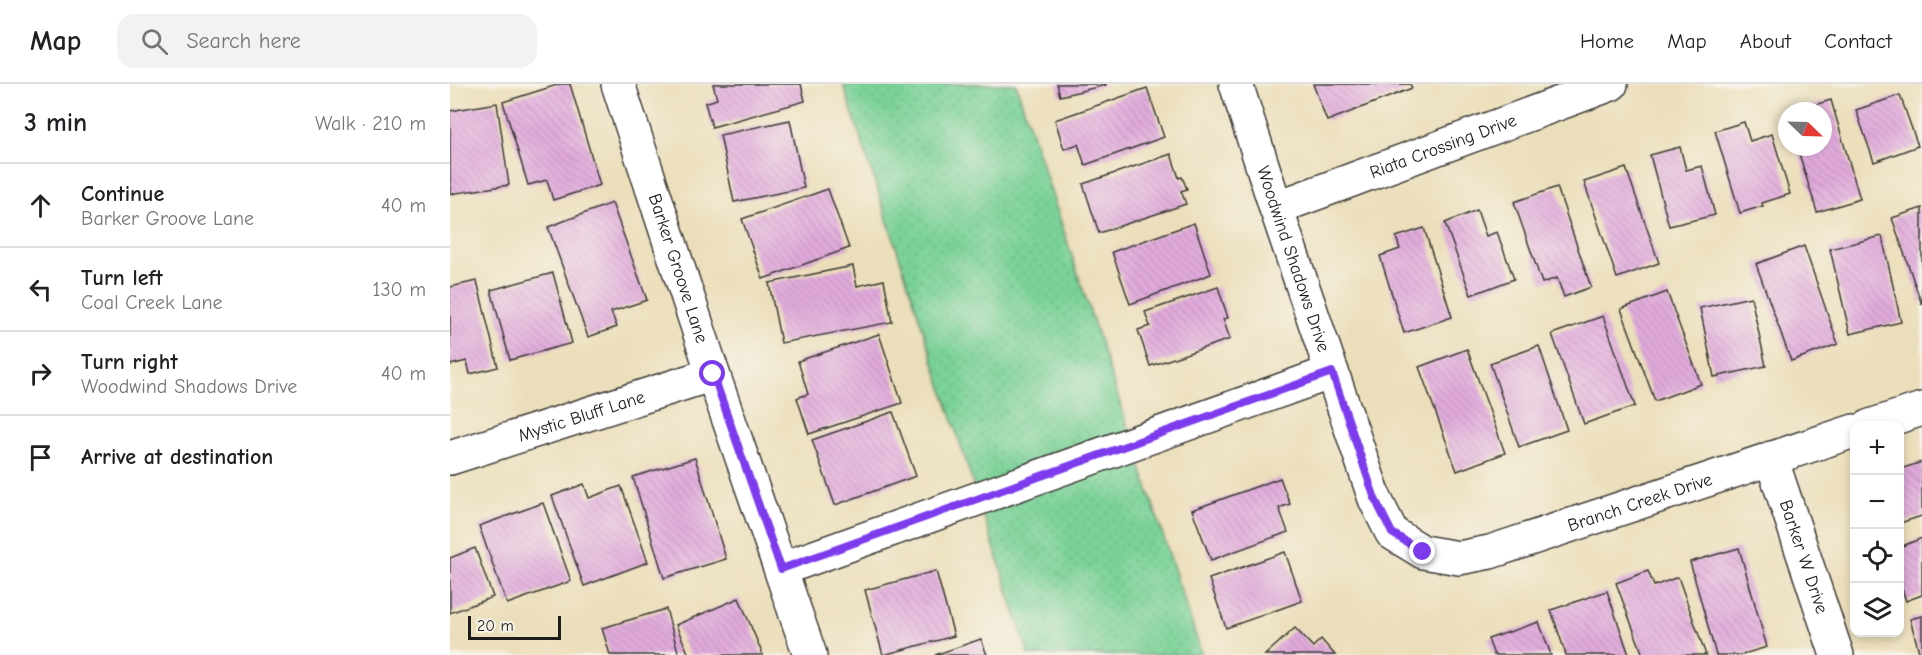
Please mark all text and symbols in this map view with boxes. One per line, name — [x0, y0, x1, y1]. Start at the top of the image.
search box — [117, 14, 537, 68]
text: Map — [30, 25, 81, 57]
icon: search — [138, 25, 171, 58]
text: Search here — [186, 28, 301, 54]
text: Home — [1580, 29, 1634, 53]
text: Map — [1667, 29, 1707, 53]
text: About — [1740, 29, 1791, 53]
text: Contact — [1824, 29, 1892, 53]
north arrow — [1778, 102, 1832, 156]
text: 3 min — [24, 108, 87, 138]
street label: Riata Crossing Drive — [1367, 110, 1519, 183]
text: Walk · 210 m — [315, 112, 426, 135]
street label: Woodwind Shadows Drive — [1252, 163, 1334, 355]
text: Continue — [81, 181, 164, 207]
icon: ahead — [24, 189, 57, 222]
street label: Barker Groove Lane — [644, 191, 712, 346]
text: 40 m — [381, 194, 426, 217]
text: Barker Groove Lane — [81, 207, 254, 230]
text: Turn left — [81, 265, 163, 291]
icon: left — [24, 273, 57, 306]
text: 130 m — [373, 278, 426, 301]
text: Coal Creek Lane — [81, 291, 223, 314]
text: Turn right — [81, 349, 178, 375]
icon: right — [24, 357, 57, 390]
route start — [699, 360, 725, 386]
text: 40 m — [381, 362, 426, 385]
text: Woodwind Shadows Drive — [81, 375, 297, 398]
street label: Mystic Bluff Lane — [516, 386, 648, 447]
map controls — [1850, 421, 1904, 637]
button: + — [1850, 421, 1904, 475]
icon: arrive — [24, 441, 57, 474]
text: Arrive at destination — [81, 444, 273, 470]
street label: Branch Creek Drive — [1565, 469, 1715, 536]
button: − — [1850, 475, 1904, 529]
street label: Barker W Drive — [1775, 497, 1832, 616]
button: locate — [1850, 529, 1904, 583]
route end — [1409, 538, 1435, 564]
button: layers — [1850, 583, 1904, 637]
scale bar — [468, 613, 561, 640]
text: 20 m — [477, 617, 514, 635]

